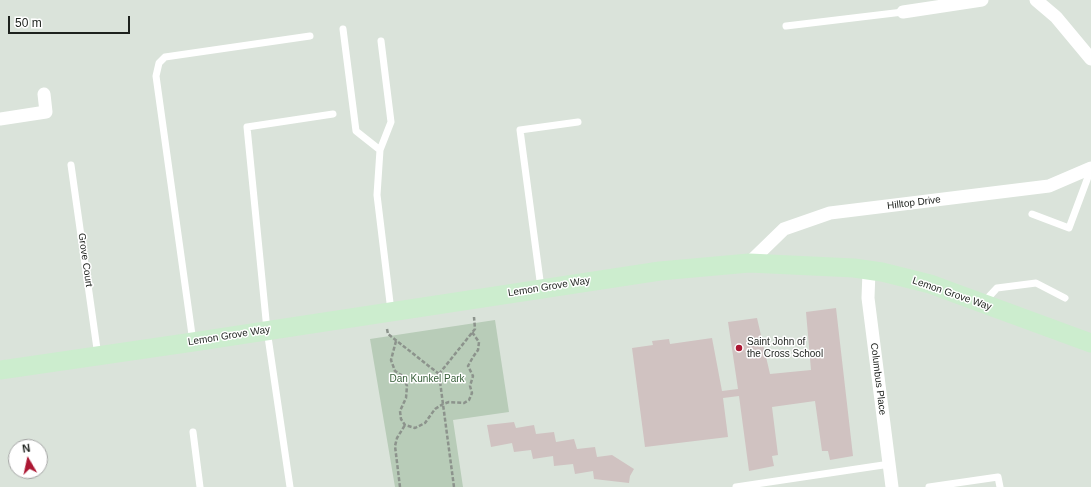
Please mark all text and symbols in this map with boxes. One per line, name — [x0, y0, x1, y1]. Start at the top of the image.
scale bar — [10, 8, 132, 34]
text: 50 m — [15, 16, 42, 30]
street label: Hilltop Drive — [887, 194, 941, 212]
street label: Grove Court — [75, 232, 95, 288]
street label: Lemon Grove Way — [507, 275, 591, 299]
street label: Lemon Grove Way — [911, 275, 993, 313]
street label: Lemon Grove Way — [187, 324, 271, 348]
place label: Saint John of the Cross School — [747, 336, 823, 360]
street label: Columbus Place — [868, 342, 888, 416]
marker: Saint John of the Cross School — [734, 343, 744, 353]
park label: Dan Kunkel Park — [389, 373, 465, 385]
north arrow — [8, 439, 48, 479]
text: N — [21, 442, 31, 455]

